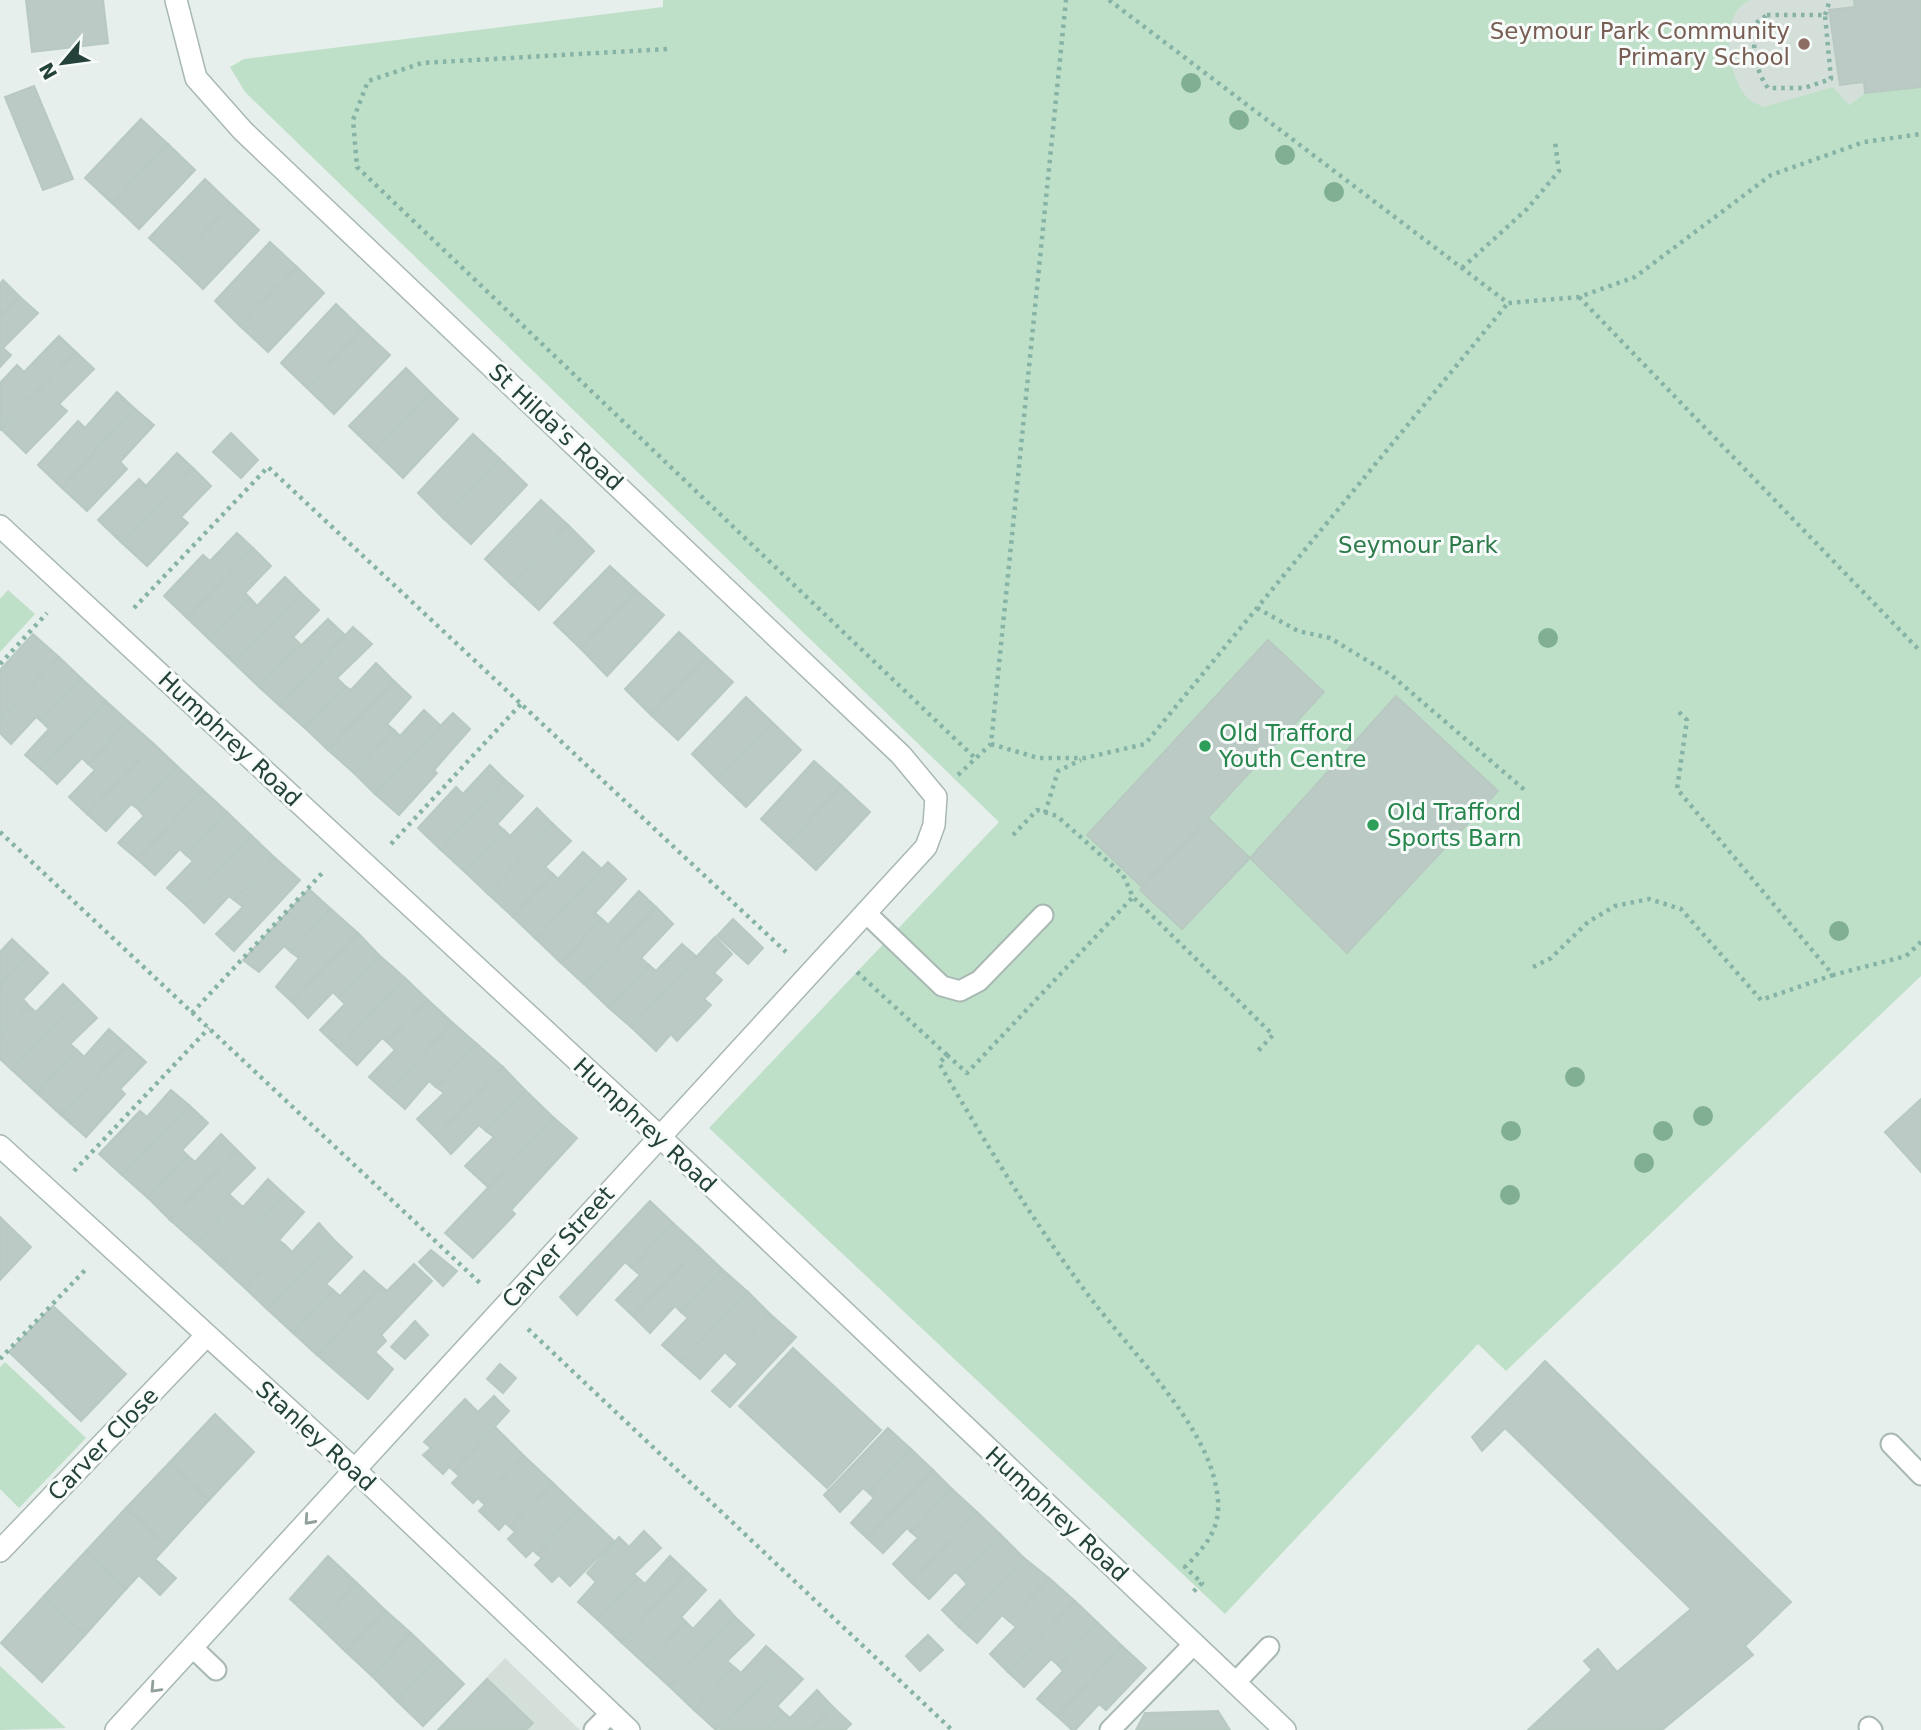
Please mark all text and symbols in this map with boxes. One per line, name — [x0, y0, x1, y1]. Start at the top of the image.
place label: Seymour Park Community Primary School — [1490, 18, 1790, 70]
north arrow — [28, 28, 98, 98]
marker: Seymour Park Community Primary School — [1796, 36, 1812, 52]
text: N — [35, 59, 62, 84]
street label: St Hilda's Road — [484, 358, 628, 496]
park label: Seymour Park — [1338, 532, 1499, 558]
street label: Humphrey Road — [153, 666, 307, 812]
place label: Old Trafford Youth Centre — [1218, 720, 1366, 772]
marker: Old Trafford Youth Centre — [1197, 738, 1213, 754]
place label: Old Trafford Sports Barn — [1387, 799, 1522, 851]
marker: Old Trafford Sports Barn — [1365, 817, 1381, 833]
street label: Humphrey Road — [568, 1052, 722, 1198]
street label: Carver Street — [497, 1181, 619, 1313]
street label: Stanley Road — [251, 1376, 381, 1496]
street label: Carver Close — [43, 1382, 163, 1506]
street label: Humphrey Road — [980, 1441, 1134, 1587]
one-way arrow — [305, 1512, 317, 1525]
one-way arrow — [151, 1680, 164, 1693]

